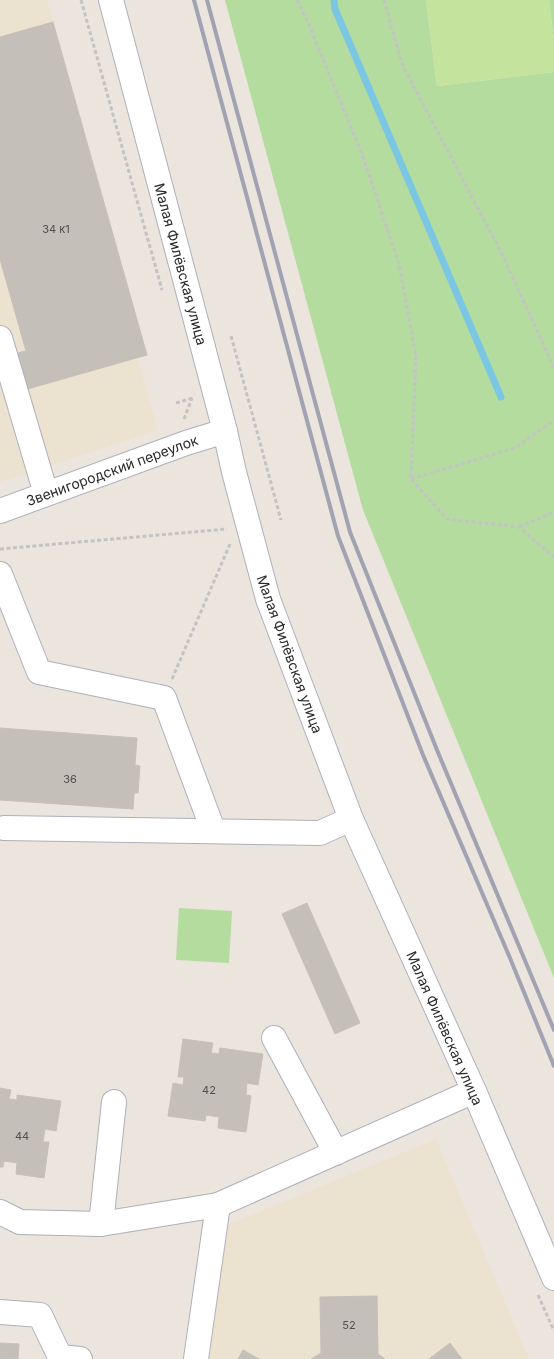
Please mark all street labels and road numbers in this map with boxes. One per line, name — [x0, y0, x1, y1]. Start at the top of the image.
street label: Малая Филёвская улица — [151, 181, 211, 347]
street label: Звенигородский переулок — [24, 431, 201, 509]
street label: Малая Филёвская улица — [253, 573, 327, 735]
street label: Малая Филёвская улица — [403, 948, 487, 1108]

